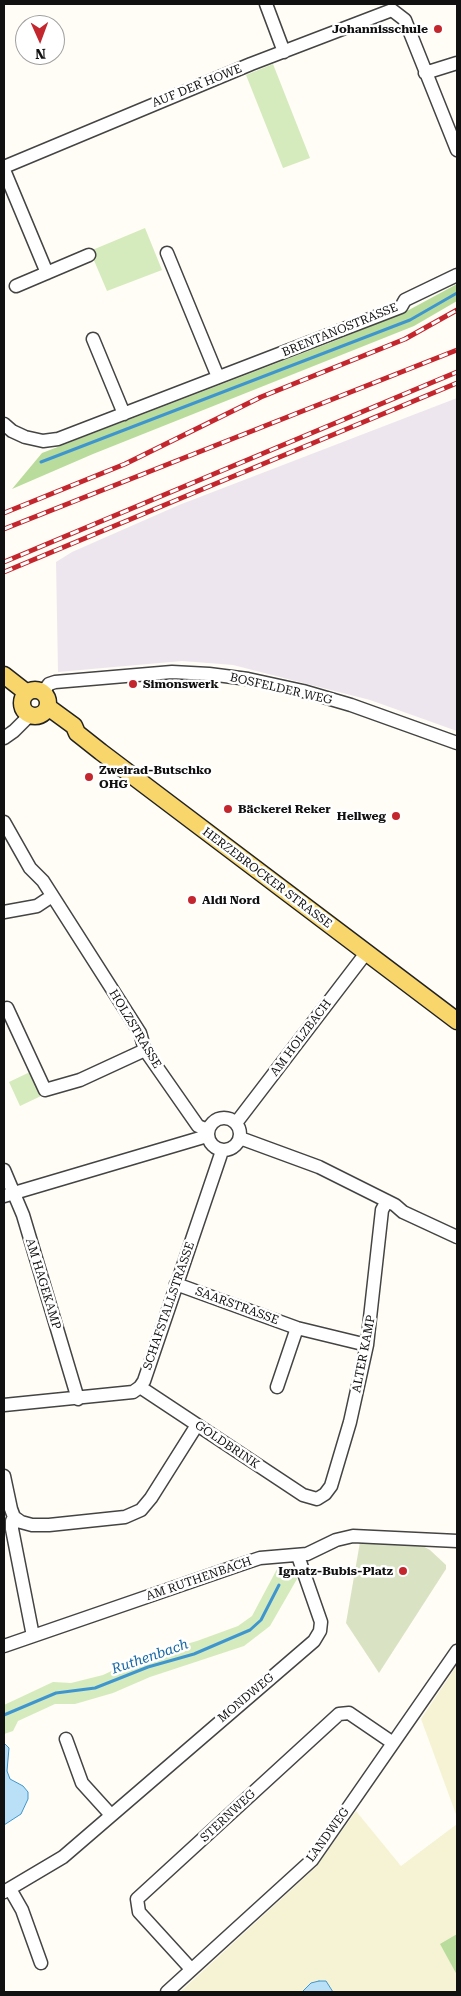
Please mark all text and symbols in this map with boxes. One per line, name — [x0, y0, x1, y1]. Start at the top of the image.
north arrow — [15, 15, 65, 65]
place label: Johannisschule — [332, 22, 428, 36]
marker: Johannisschule — [432, 23, 444, 35]
text: N — [35, 46, 46, 62]
street label: AUF DER HOWE — [150, 61, 244, 111]
street label: BRENTANOSTRASSE — [280, 300, 400, 360]
street label: BOSFELDER WEG — [228, 670, 334, 708]
place label: Simonswerk — [143, 677, 219, 691]
marker: Simonswerk — [127, 678, 139, 690]
place label: Zweirad-Butschko OHG — [99, 763, 211, 791]
marker: Zweirad-Butschko OHG — [83, 771, 95, 783]
place label: Bäckerei Reker — [238, 802, 331, 816]
marker: Bäckerei Reker — [222, 803, 234, 815]
place label: Hellweg — [337, 809, 386, 823]
marker: Hellweg — [390, 810, 402, 822]
street label: HERZEBROCKER STRASSE — [199, 825, 335, 931]
place label: Aldi Nord — [202, 893, 260, 907]
marker: Aldi Nord — [186, 894, 198, 906]
street label: HOLZSTRASSE — [106, 987, 164, 1071]
street label: AM HOLZBACH — [268, 997, 334, 1079]
street label: AM HAGEKAMP — [22, 1237, 64, 1331]
street label: SCHAFSTALLSTRASSE — [140, 1240, 198, 1372]
street label: SAARSTRASSE — [193, 1284, 281, 1328]
street label: ALTER KAMP — [349, 1314, 379, 1394]
street label: GOLDBRINK — [192, 1418, 262, 1472]
street label: AM RUTHENBACH — [144, 1554, 254, 1604]
place label: Ignatz-Bubis-Platz — [278, 1564, 393, 1578]
marker: Ignatz-Bubis-Platz — [397, 1565, 409, 1577]
water label: Ruthenbach — [109, 1636, 191, 1678]
street label: MONDWEG — [215, 1670, 277, 1726]
street label: STERNWEG — [198, 1787, 258, 1845]
street label: LANDWEG — [303, 1805, 353, 1865]

